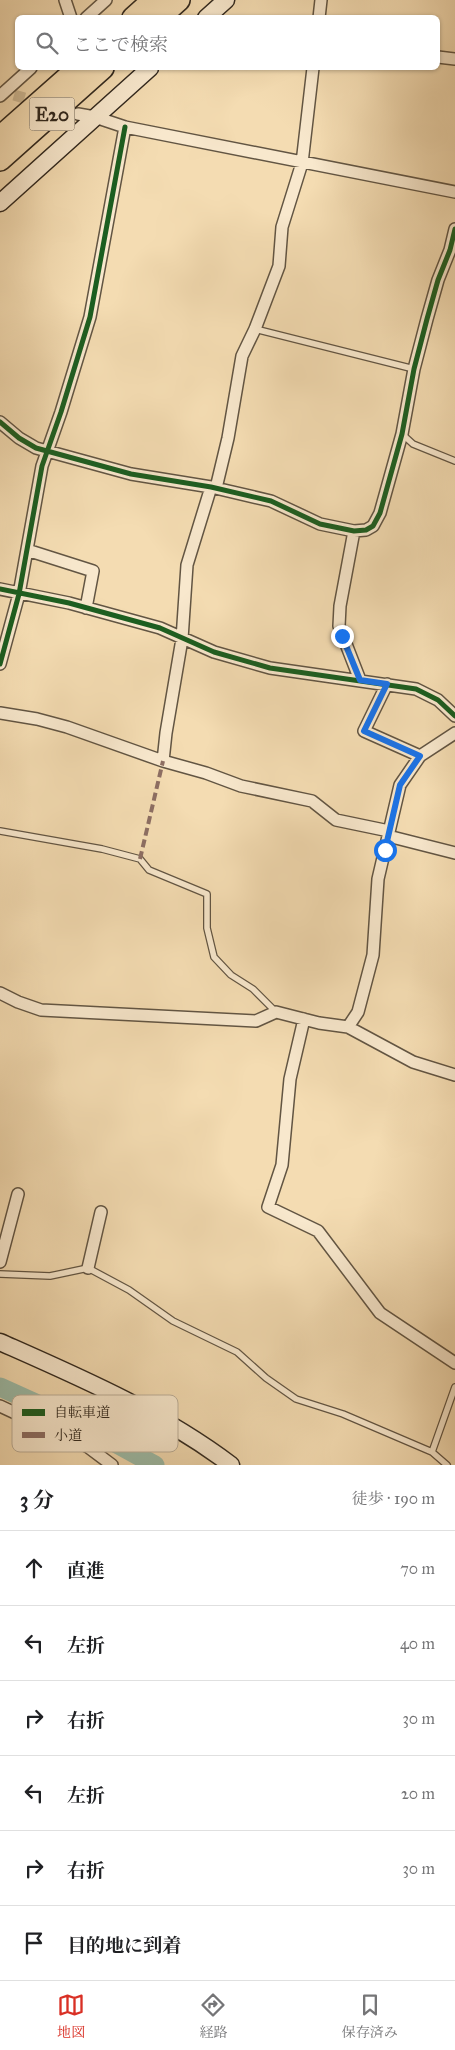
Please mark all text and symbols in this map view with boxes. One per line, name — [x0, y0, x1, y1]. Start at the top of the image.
search box — [15, 15, 440, 70]
icon: search — [33, 29, 61, 57]
text: ここで検索 — [73, 33, 168, 56]
road number: E20 — [30, 98, 74, 130]
route end — [331, 625, 354, 648]
route start — [374, 839, 397, 862]
legend — [12, 1395, 178, 1452]
text: 自転車道 — [54, 1404, 110, 1421]
text: 小道 — [54, 1427, 82, 1444]
text: 3 分 — [20, 1487, 54, 1513]
text: 徒歩 · 190 m — [352, 1489, 435, 1508]
icon: ahead — [20, 1554, 48, 1582]
text: 直進 — [67, 1559, 105, 1582]
text: 70 m — [400, 1559, 435, 1578]
icon: left — [20, 1629, 48, 1657]
text: 左折 — [67, 1634, 105, 1657]
text: 40 m — [400, 1634, 435, 1653]
icon: right — [20, 1704, 48, 1732]
text: 右折 — [67, 1709, 105, 1732]
text: 30 m — [402, 1709, 435, 1728]
icon: left — [20, 1779, 48, 1807]
text: 左折 — [67, 1784, 105, 1807]
text: 20 m — [401, 1784, 435, 1803]
icon: right — [20, 1854, 48, 1882]
text: 右折 — [67, 1859, 105, 1882]
text: 30 m — [402, 1859, 435, 1878]
icon: arrive — [20, 1929, 48, 1957]
text: 目的地に到着 — [67, 1934, 181, 1957]
tab: 地図 — [57, 1991, 85, 2041]
tab: 経路 — [199, 1991, 227, 2041]
tab: 保存済み — [342, 1991, 398, 2041]

